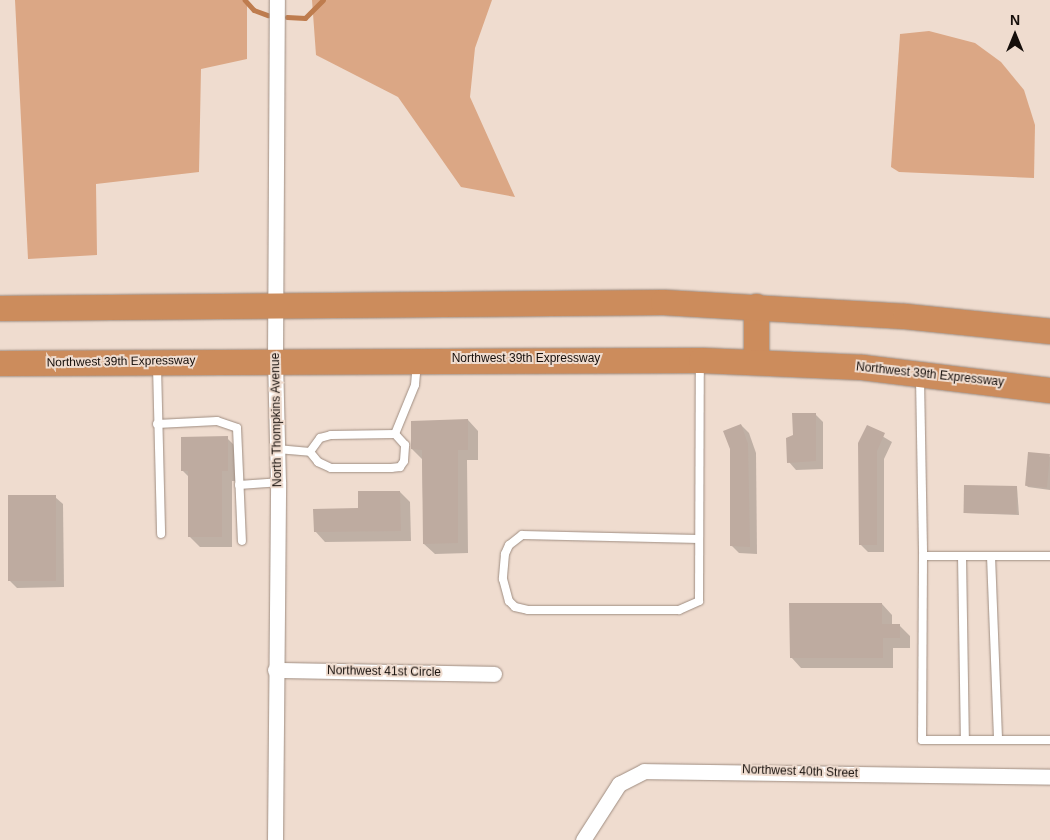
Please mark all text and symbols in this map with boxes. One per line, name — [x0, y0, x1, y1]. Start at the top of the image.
north arrow — [990, 10, 1040, 60]
text: N — [1010, 12, 1020, 28]
street label: North Thompkins Avenue — [269, 352, 285, 488]
street label: Northwest 39th Expressway — [452, 352, 600, 366]
street label: Northwest 39th Expressway — [47, 354, 195, 370]
street label: Northwest 39th Expressway — [855, 360, 1005, 390]
street label: Northwest 41st Circle — [327, 664, 441, 680]
street label: Northwest 40th Street — [742, 763, 858, 781]

